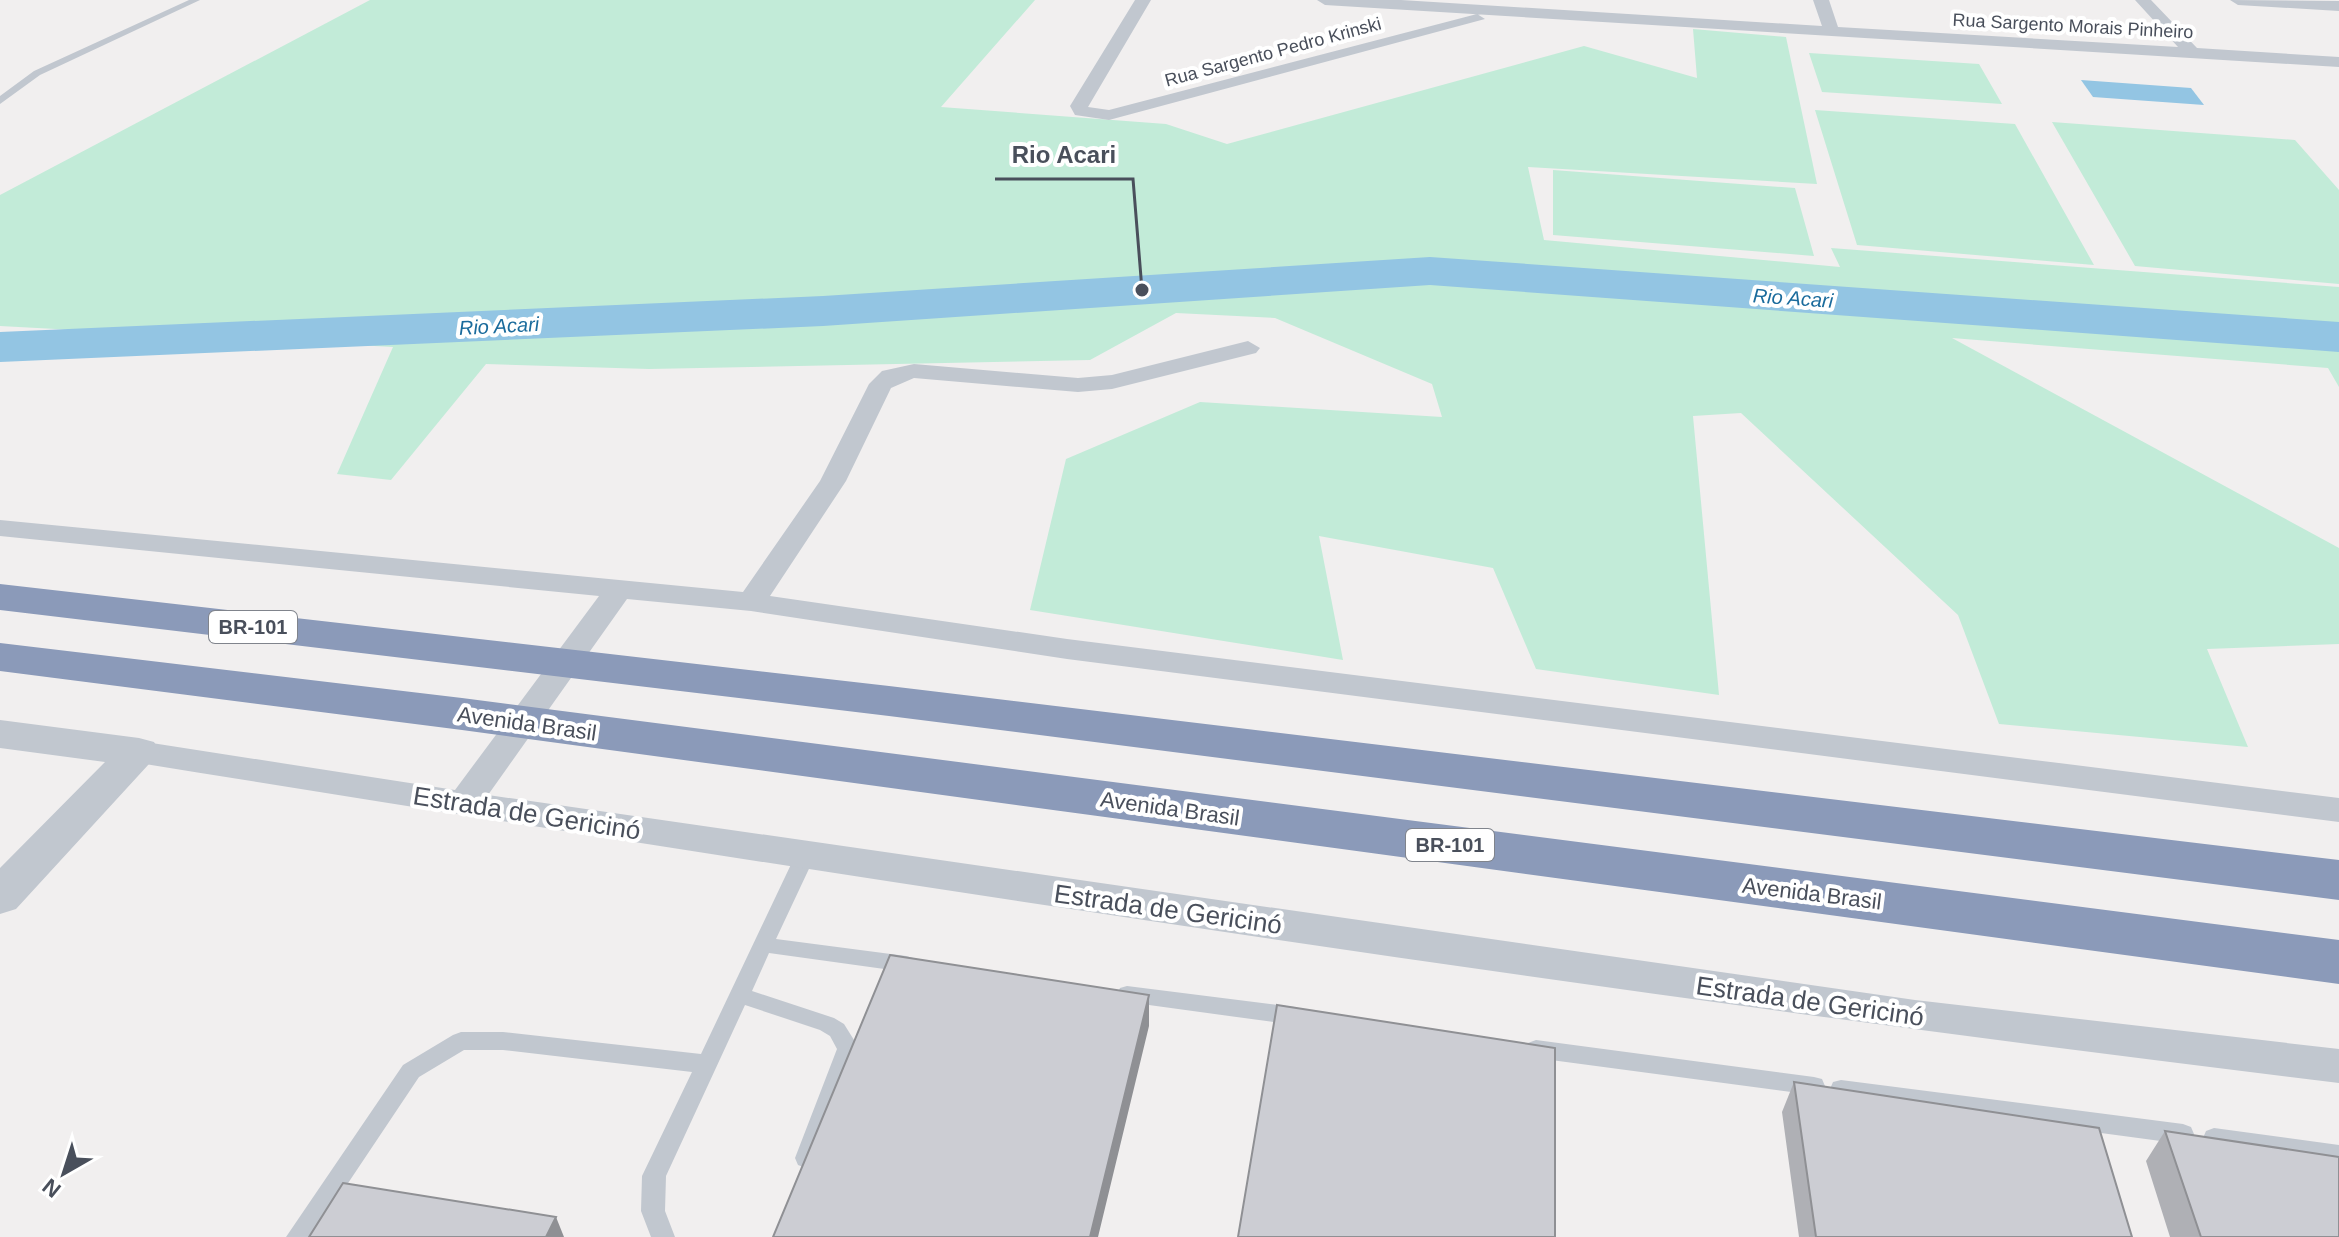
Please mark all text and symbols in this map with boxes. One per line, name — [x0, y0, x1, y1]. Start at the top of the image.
street label: Rua Sargento Morais Pinheiro — [1952, 10, 2194, 42]
street label: Rua Sargento Pedro Krinski — [1163, 13, 1383, 91]
callout: Rio Acari — [995, 131, 1133, 179]
text: Rio Acari — [1012, 141, 1116, 168]
water label: Rio Acari — [1752, 284, 1834, 312]
water label: Rio Acari — [458, 313, 540, 339]
road number: BR-101 — [209, 611, 297, 643]
street label: Avenida Brasil — [456, 701, 598, 746]
street label: Estrada de Gericinó — [411, 780, 643, 846]
street label: Avenida Brasil — [1099, 786, 1241, 831]
road number: BR-101 — [1406, 829, 1494, 861]
street label: Avenida Brasil — [1741, 873, 1883, 914]
street label: Estrada de Gericinó — [1052, 878, 1284, 940]
street label: Estrada de Gericinó — [1694, 970, 1926, 1032]
north arrow — [24, 1133, 104, 1213]
text: N — [38, 1173, 66, 1203]

